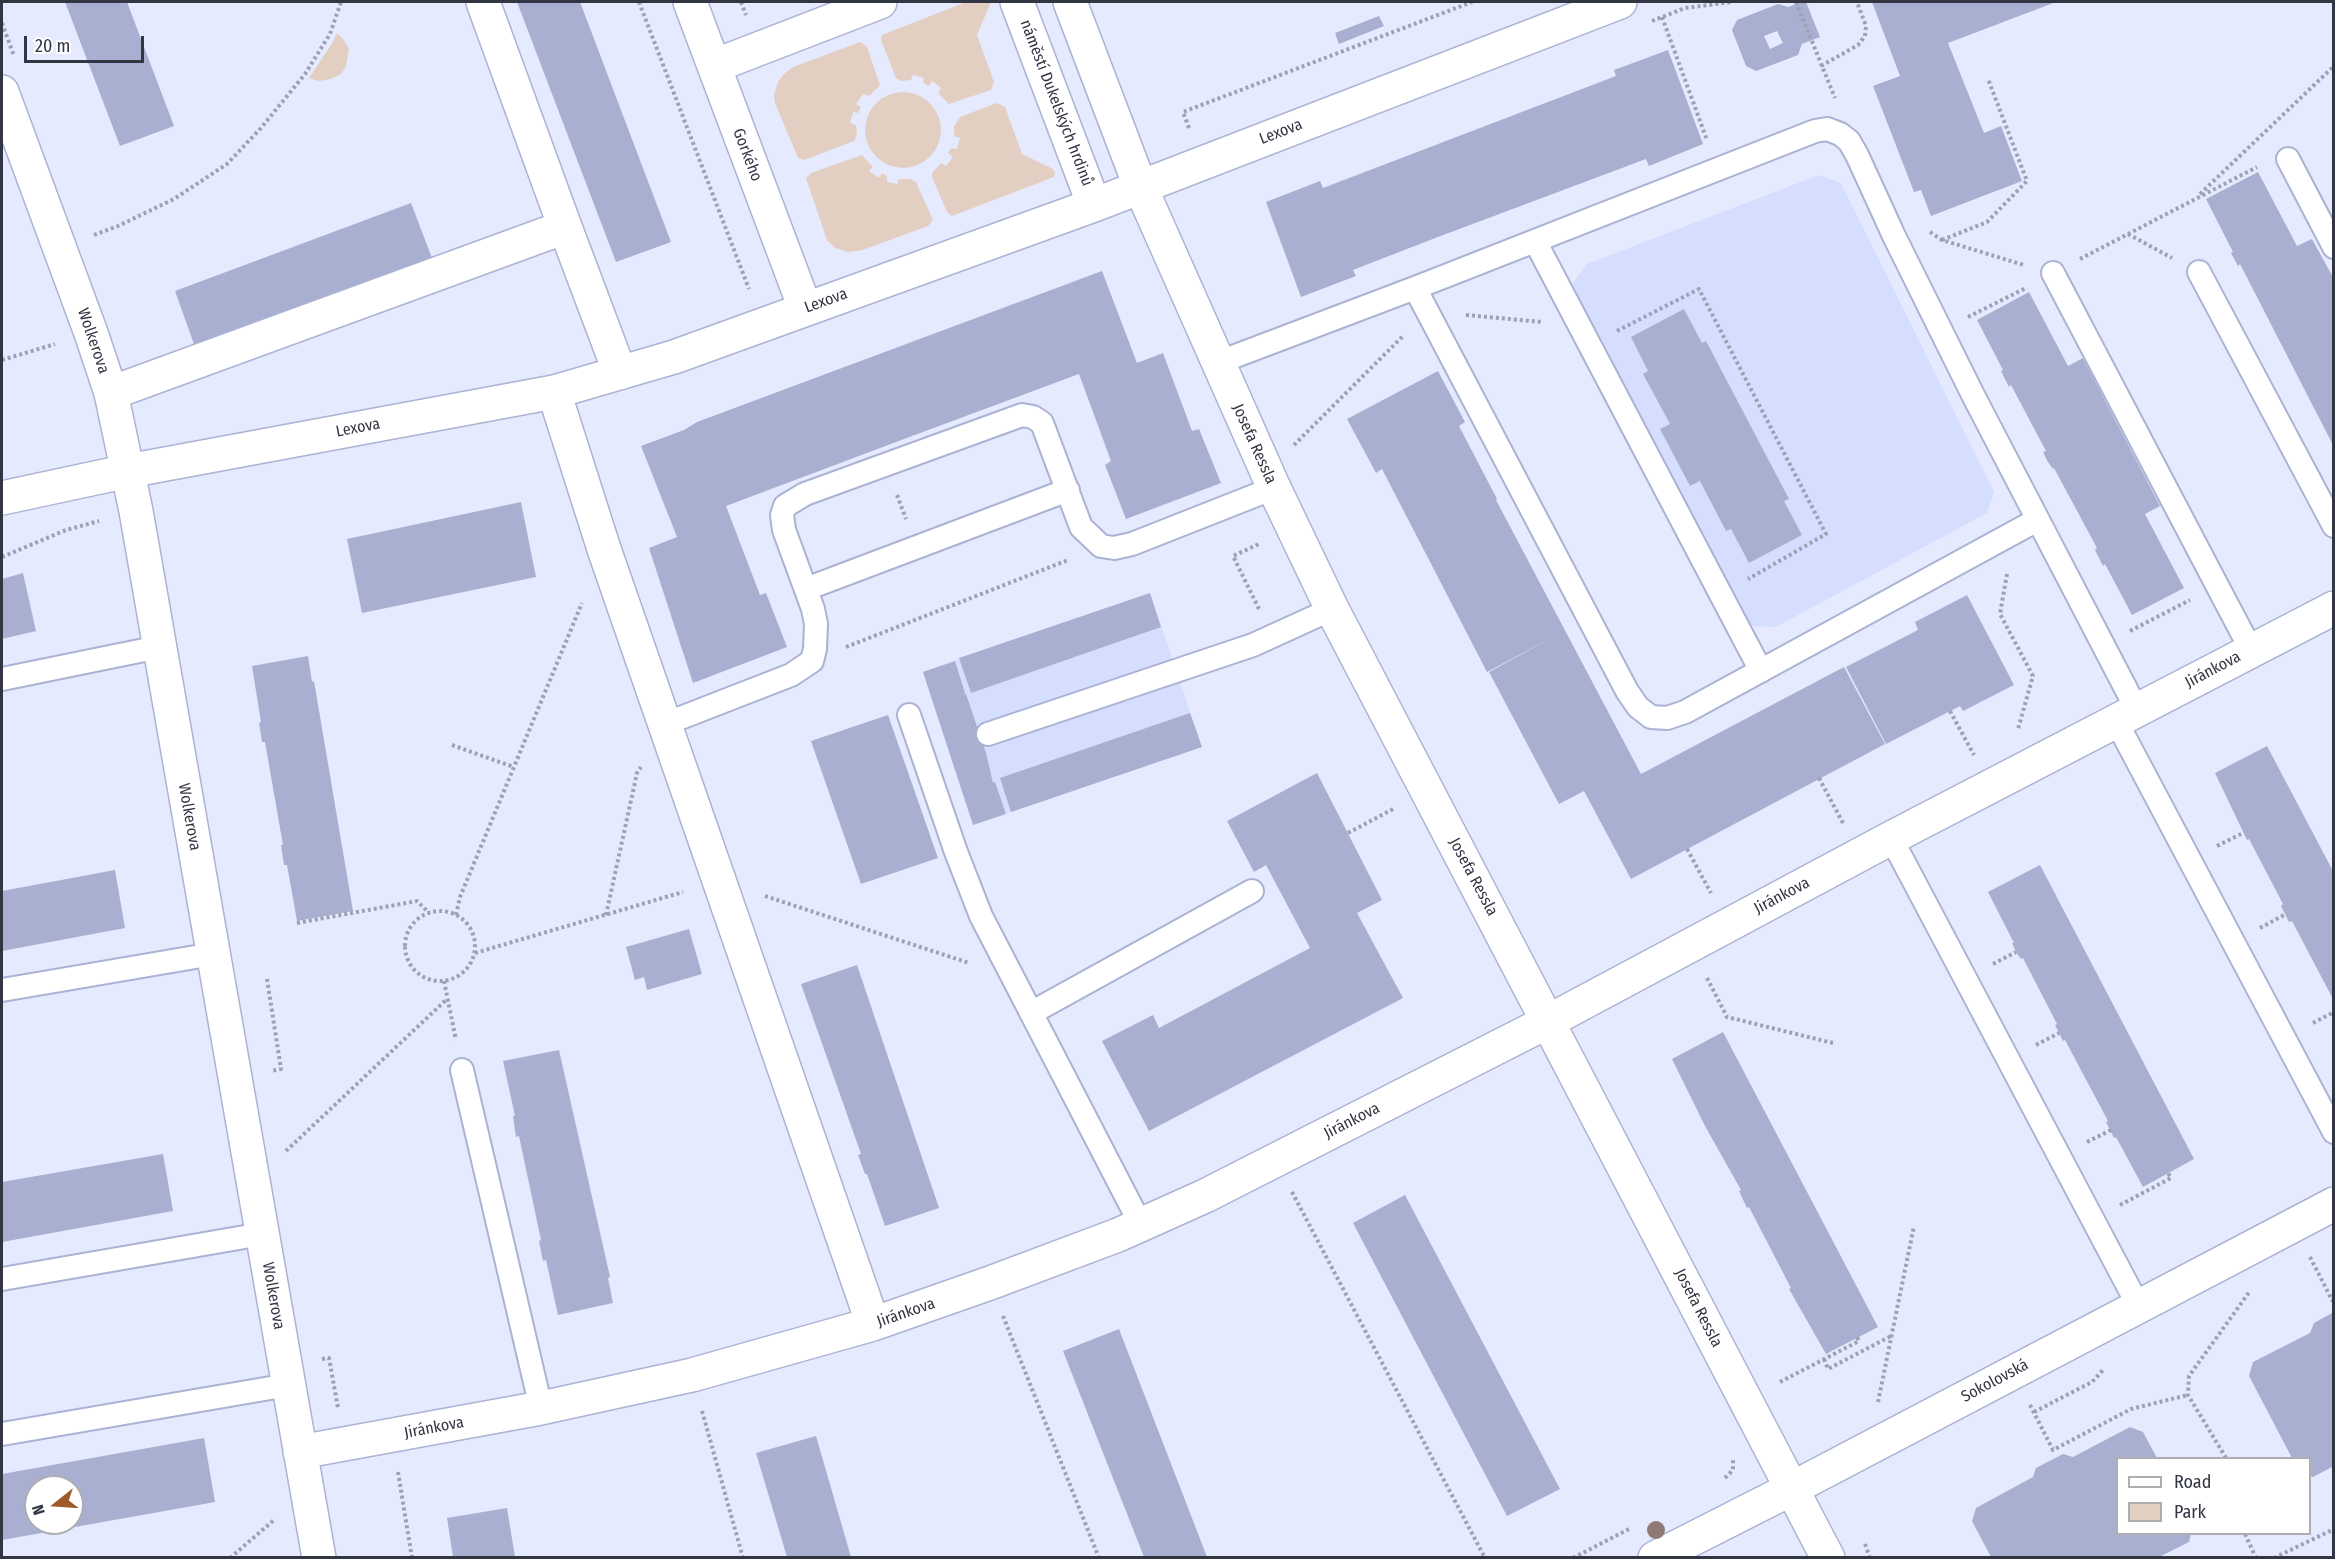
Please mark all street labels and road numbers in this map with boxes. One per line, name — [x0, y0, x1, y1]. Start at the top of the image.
street label: náměstí Dukelských hrdinů — [1015, 17, 1097, 189]
street label: Lexova — [1257, 115, 1305, 149]
street label: Gorkého — [728, 126, 766, 184]
street label: Lexova — [802, 284, 850, 318]
street label: Wolkerova — [73, 306, 113, 376]
street label: Josefa Ressla — [1228, 401, 1280, 487]
street label: Lexova — [334, 414, 382, 442]
street label: Jiránkova — [2182, 647, 2244, 693]
street label: Wolkerova — [174, 782, 204, 852]
street label: Josefa Ressla — [1444, 835, 1502, 919]
street label: Jiránkova — [1751, 873, 1813, 919]
street label: Jiránkova — [1321, 1099, 1383, 1143]
street label: Wolkerova — [258, 1261, 288, 1331]
street label: Josefa Ressla — [1670, 1266, 1726, 1350]
street label: Jiránkova — [874, 1294, 938, 1332]
street label: Sokolovská — [1958, 1355, 2032, 1407]
street label: Jiránkova — [403, 1413, 465, 1443]

